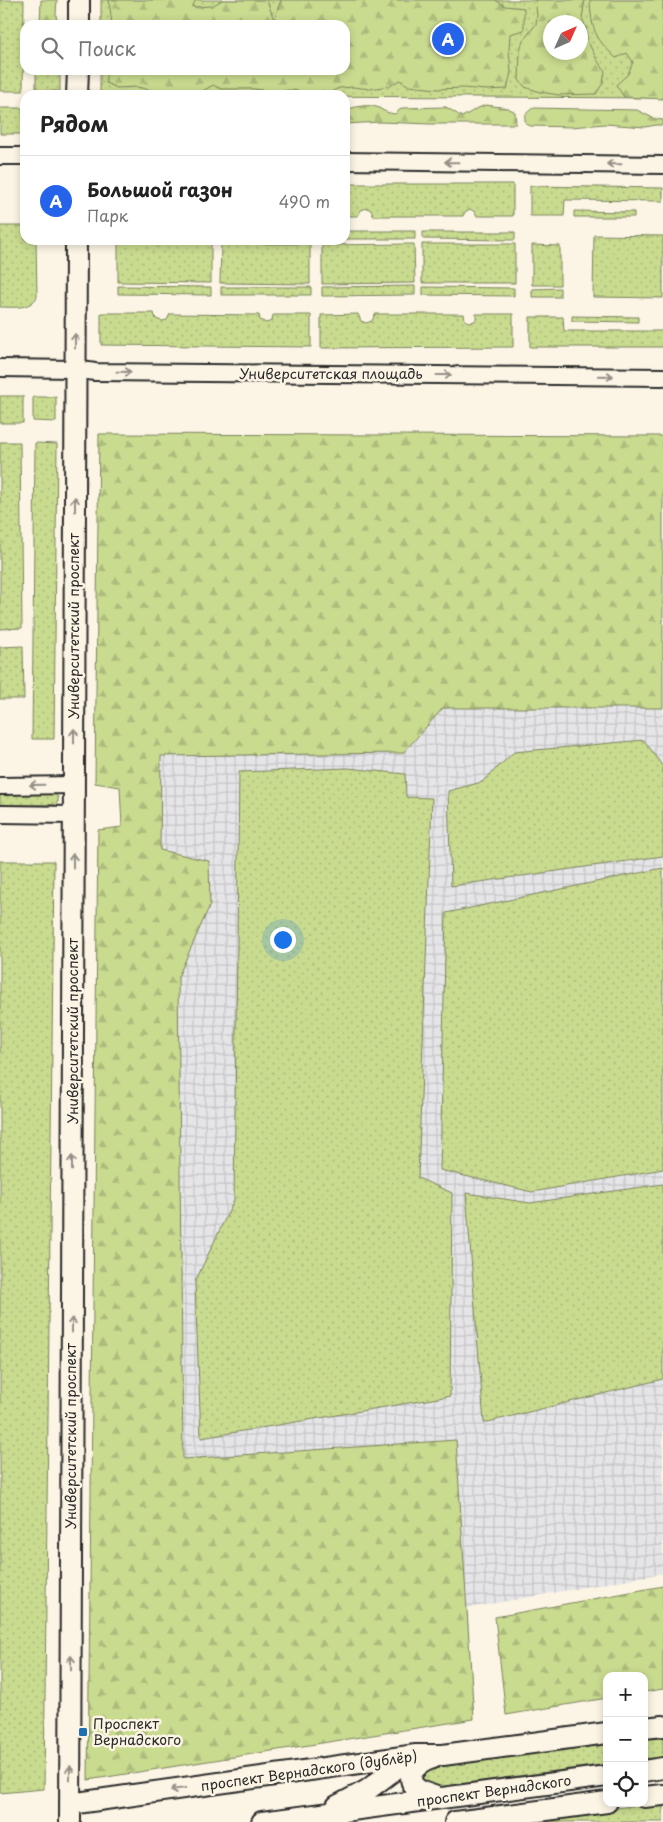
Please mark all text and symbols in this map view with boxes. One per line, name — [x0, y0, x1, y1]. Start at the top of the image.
north arrow — [543, 15, 588, 60]
search box — [20, 20, 350, 75]
pin: A — [432, 20, 464, 58]
icon: search — [38, 34, 66, 62]
text: Поиск — [78, 34, 136, 62]
text: Рядом — [40, 107, 108, 139]
one-way arrow — [444, 157, 460, 167]
one-way arrow — [607, 159, 623, 169]
text: Большой газон — [87, 175, 233, 203]
text: A — [50, 189, 62, 213]
text: 490 m — [279, 189, 330, 213]
text: Парк — [87, 203, 128, 227]
one-way arrow — [70, 333, 80, 350]
street label: Университетская площадь — [239, 363, 423, 384]
one-way arrow — [115, 367, 131, 377]
one-way arrow — [435, 370, 451, 380]
one-way arrow — [598, 371, 614, 381]
one-way arrow — [70, 496, 80, 512]
street label: Университетский проспект — [63, 533, 84, 719]
one-way arrow — [69, 728, 79, 744]
one-way arrow — [29, 781, 45, 790]
one-way arrow — [68, 854, 78, 870]
your location — [270, 927, 296, 953]
street label: Университетский проспект — [62, 938, 83, 1124]
one-way arrow — [67, 1155, 77, 1171]
one-way arrow — [67, 1317, 77, 1334]
street label: Университетский проспект — [60, 1343, 81, 1529]
one-way arrow — [66, 1655, 76, 1671]
map controls — [603, 1672, 648, 1807]
button: + — [603, 1672, 648, 1717]
place label: Проспект Вернадского — [93, 1713, 181, 1750]
button: − — [603, 1717, 648, 1762]
marker: Проспект Вернадского — [77, 1726, 89, 1738]
street label: проспект Вернадского (дублёр) — [199, 1745, 419, 1796]
button: locate — [603, 1762, 648, 1807]
one-way arrow — [65, 1766, 75, 1782]
street label: проспект Вернадского — [415, 1769, 573, 1812]
one-way arrow — [171, 1784, 187, 1794]

